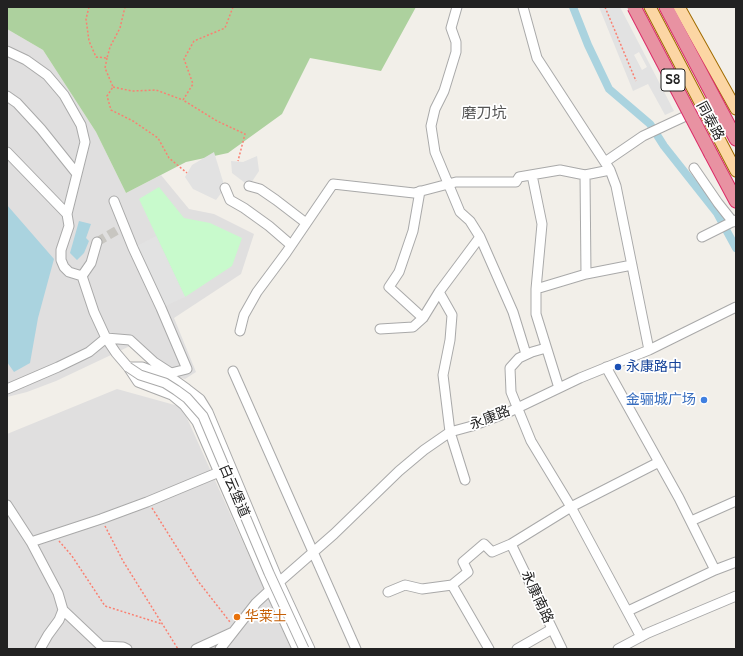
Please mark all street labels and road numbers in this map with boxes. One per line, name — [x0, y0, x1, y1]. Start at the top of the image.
road number: S8 — [661, 69, 685, 91]
street label: 同泰路 — [693, 99, 727, 143]
street label: 永康路 — [467, 403, 513, 433]
street label: 白云堡道 — [215, 462, 253, 520]
street label: 永康南路 — [518, 568, 556, 626]

